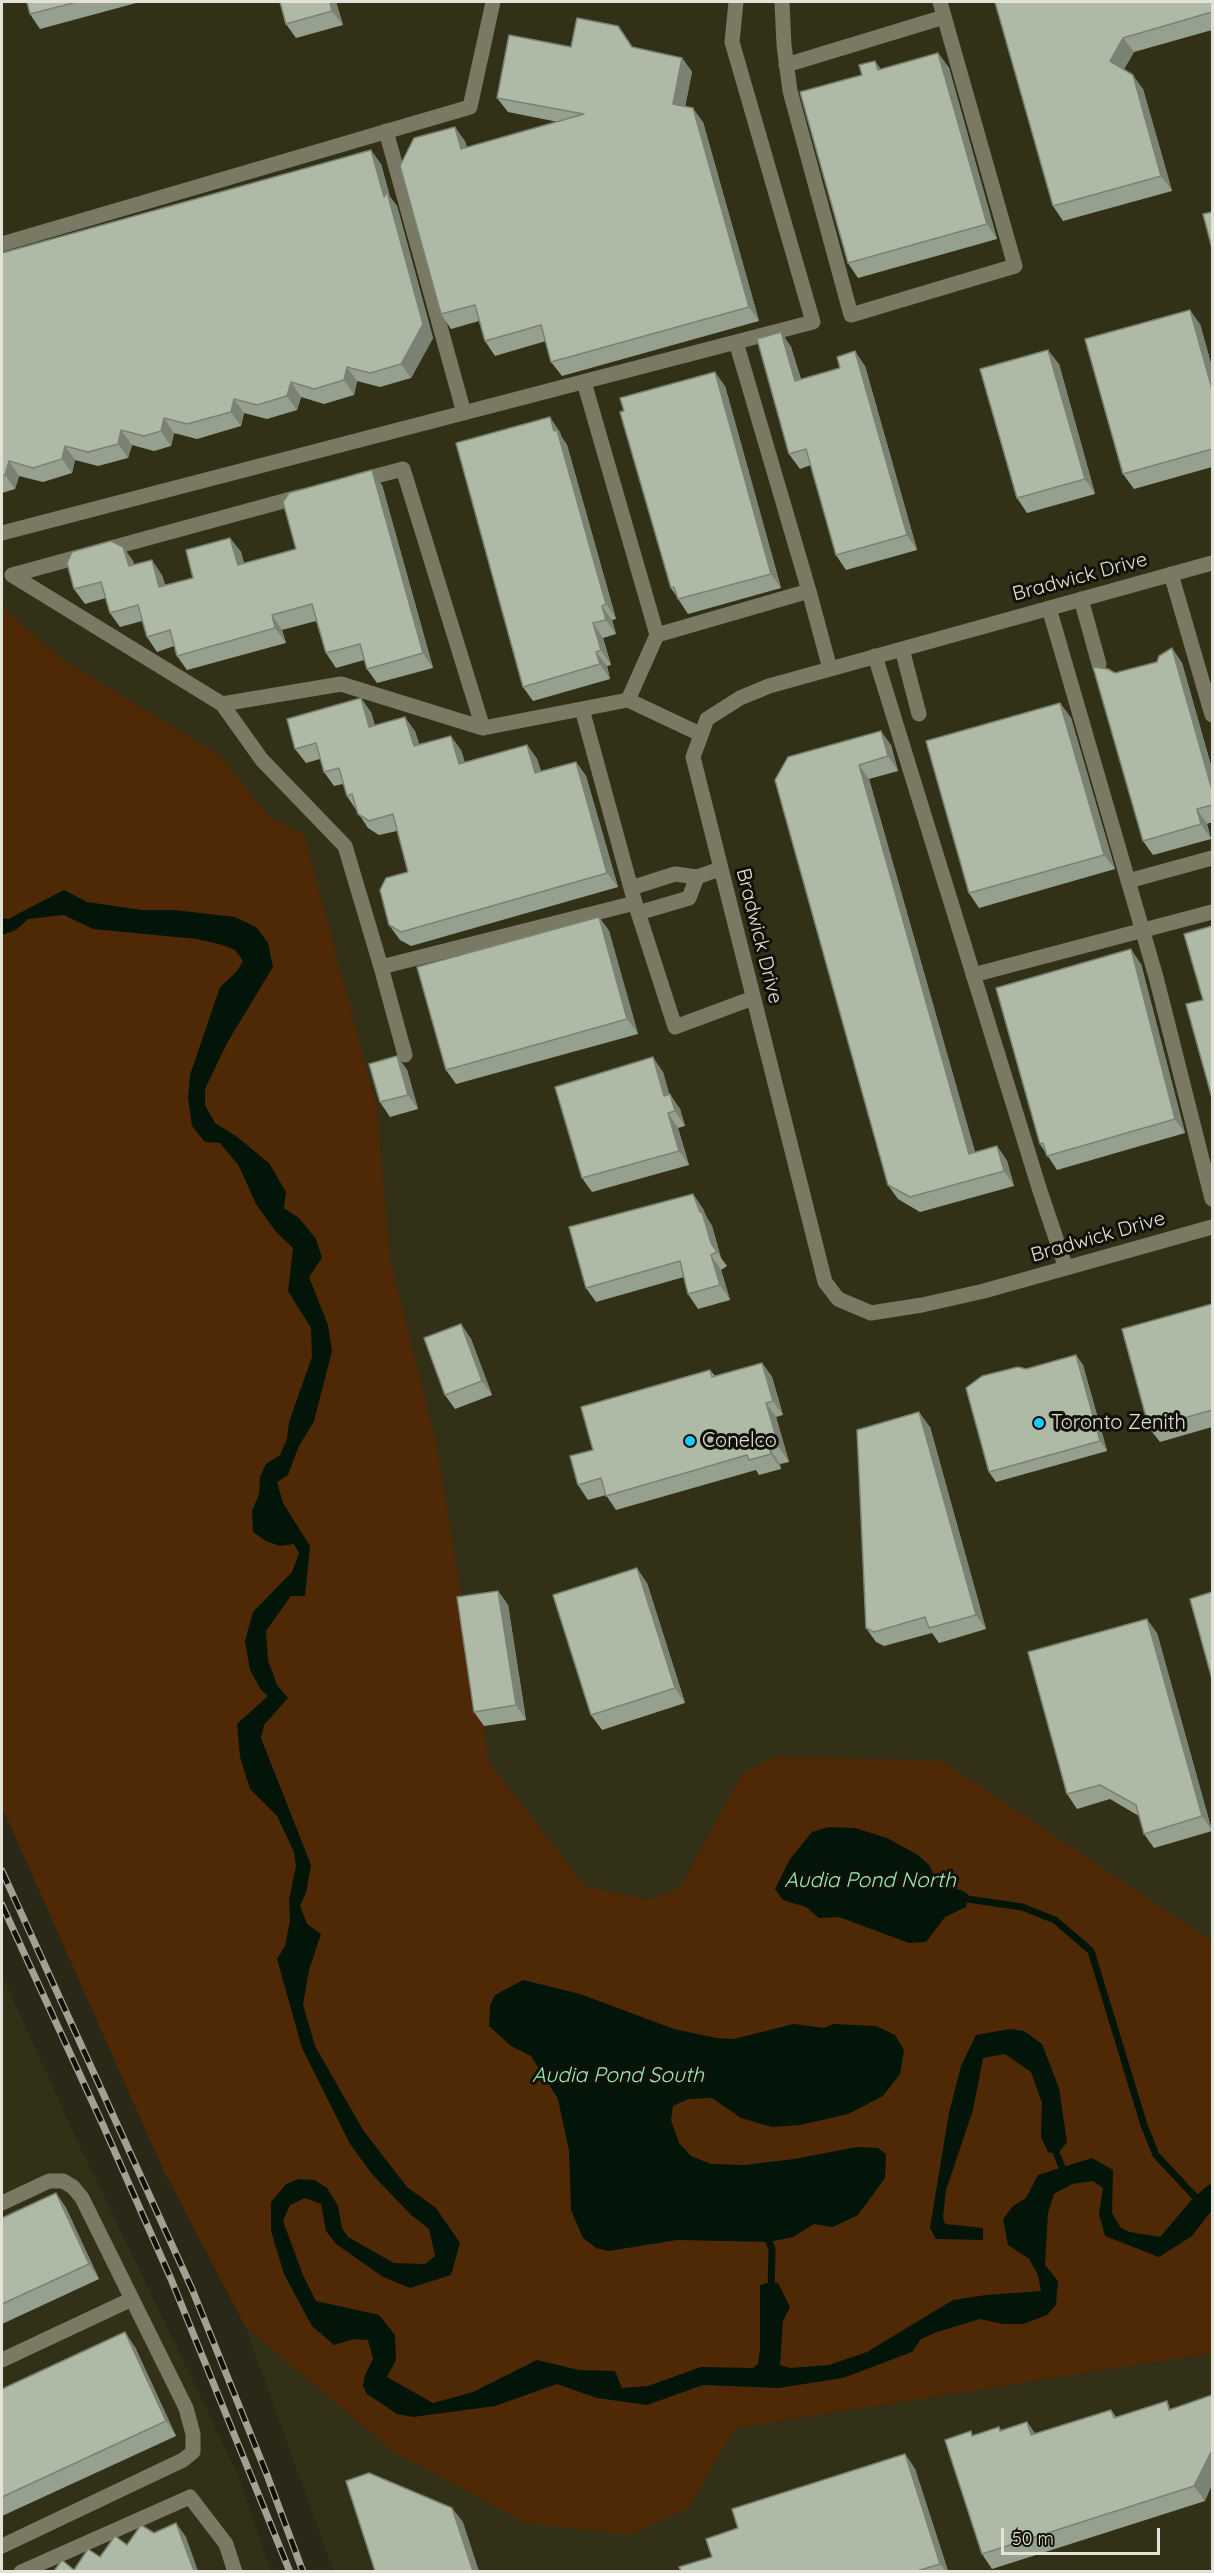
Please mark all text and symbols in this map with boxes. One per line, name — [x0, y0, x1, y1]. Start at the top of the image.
street label: Bradwick Drive — [1010, 547, 1150, 607]
street label: Bradwick Drive — [731, 866, 787, 1006]
street label: Bradwick Drive — [1028, 1206, 1168, 1268]
place label: Toronto Zenith — [1051, 1411, 1186, 1435]
marker: Toronto Zenith — [1032, 1416, 1046, 1430]
place label: Conelco — [702, 1429, 777, 1453]
marker: Conelco — [683, 1434, 697, 1448]
water label: Audia Pond North — [784, 1868, 956, 1894]
water label: Audia Pond South — [532, 2063, 704, 2089]
scale bar — [1004, 2516, 1163, 2554]
text: 50 m — [1012, 2527, 1054, 2550]

